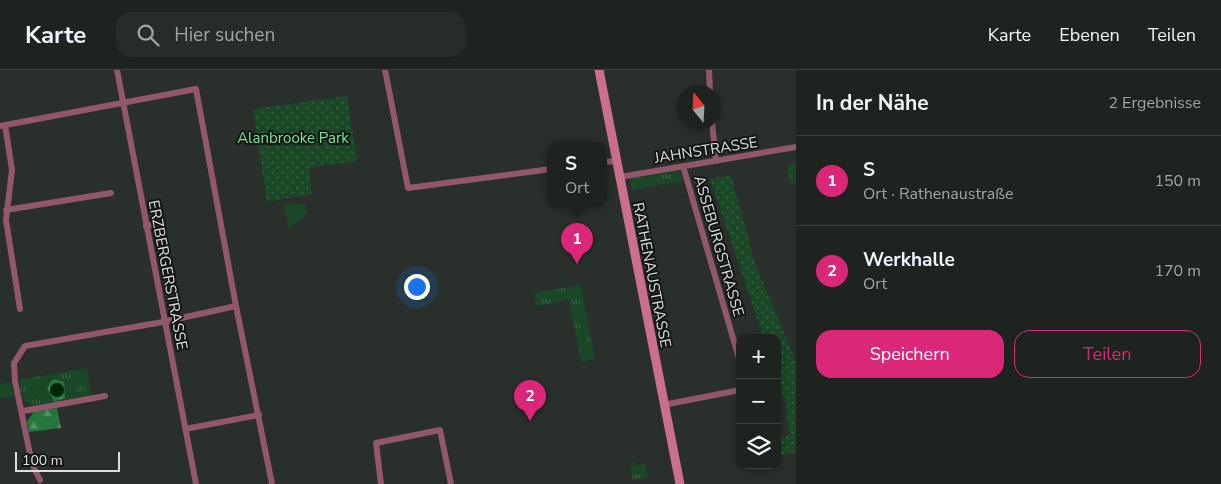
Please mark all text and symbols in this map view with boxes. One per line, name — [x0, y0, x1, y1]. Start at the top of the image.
search box — [116, 12, 466, 57]
text: Karte — [25, 19, 86, 51]
icon: search — [134, 21, 162, 49]
text: Hier suchen — [174, 22, 275, 48]
text: Karte — [988, 23, 1031, 47]
text: Ebenen — [1059, 23, 1120, 47]
text: Teilen — [1148, 23, 1196, 47]
north arrow — [676, 85, 721, 130]
text: In der Nähe — [816, 89, 929, 117]
text: 2 Ergebnisse — [1108, 92, 1201, 114]
park label: Alanbrooke Park — [237, 128, 349, 148]
street label: JAHNSTRASSE — [652, 132, 759, 168]
popup — [547, 142, 607, 207]
text: S — [565, 151, 577, 177]
text: S — [863, 157, 875, 183]
text: 1 — [827, 170, 837, 192]
text: 150 m — [1154, 170, 1201, 192]
street label: ASSEBURGSTRASSE — [689, 173, 749, 319]
text: Ort — [565, 177, 589, 199]
text: Ort · Rathenaustraße — [863, 183, 1014, 205]
street label: ERZBERGERSTRASSE — [144, 198, 192, 352]
street label: RATHENAUSTRASSE — [628, 201, 676, 349]
pin: 1 — [561, 223, 593, 264]
text: Werkhalle — [863, 247, 955, 273]
text: 2 — [827, 260, 837, 282]
text: 170 m — [1154, 260, 1201, 282]
text: Ort — [863, 273, 887, 295]
your location — [404, 274, 430, 300]
button: Speichern — [816, 330, 1004, 378]
button: Teilen — [1014, 330, 1201, 378]
map controls — [736, 334, 781, 469]
button: + — [736, 334, 781, 379]
button: − — [736, 379, 781, 424]
pin: 2 — [514, 380, 546, 421]
button: layers — [736, 424, 781, 469]
scale bar — [15, 449, 120, 472]
text: 100 m — [22, 451, 63, 470]

